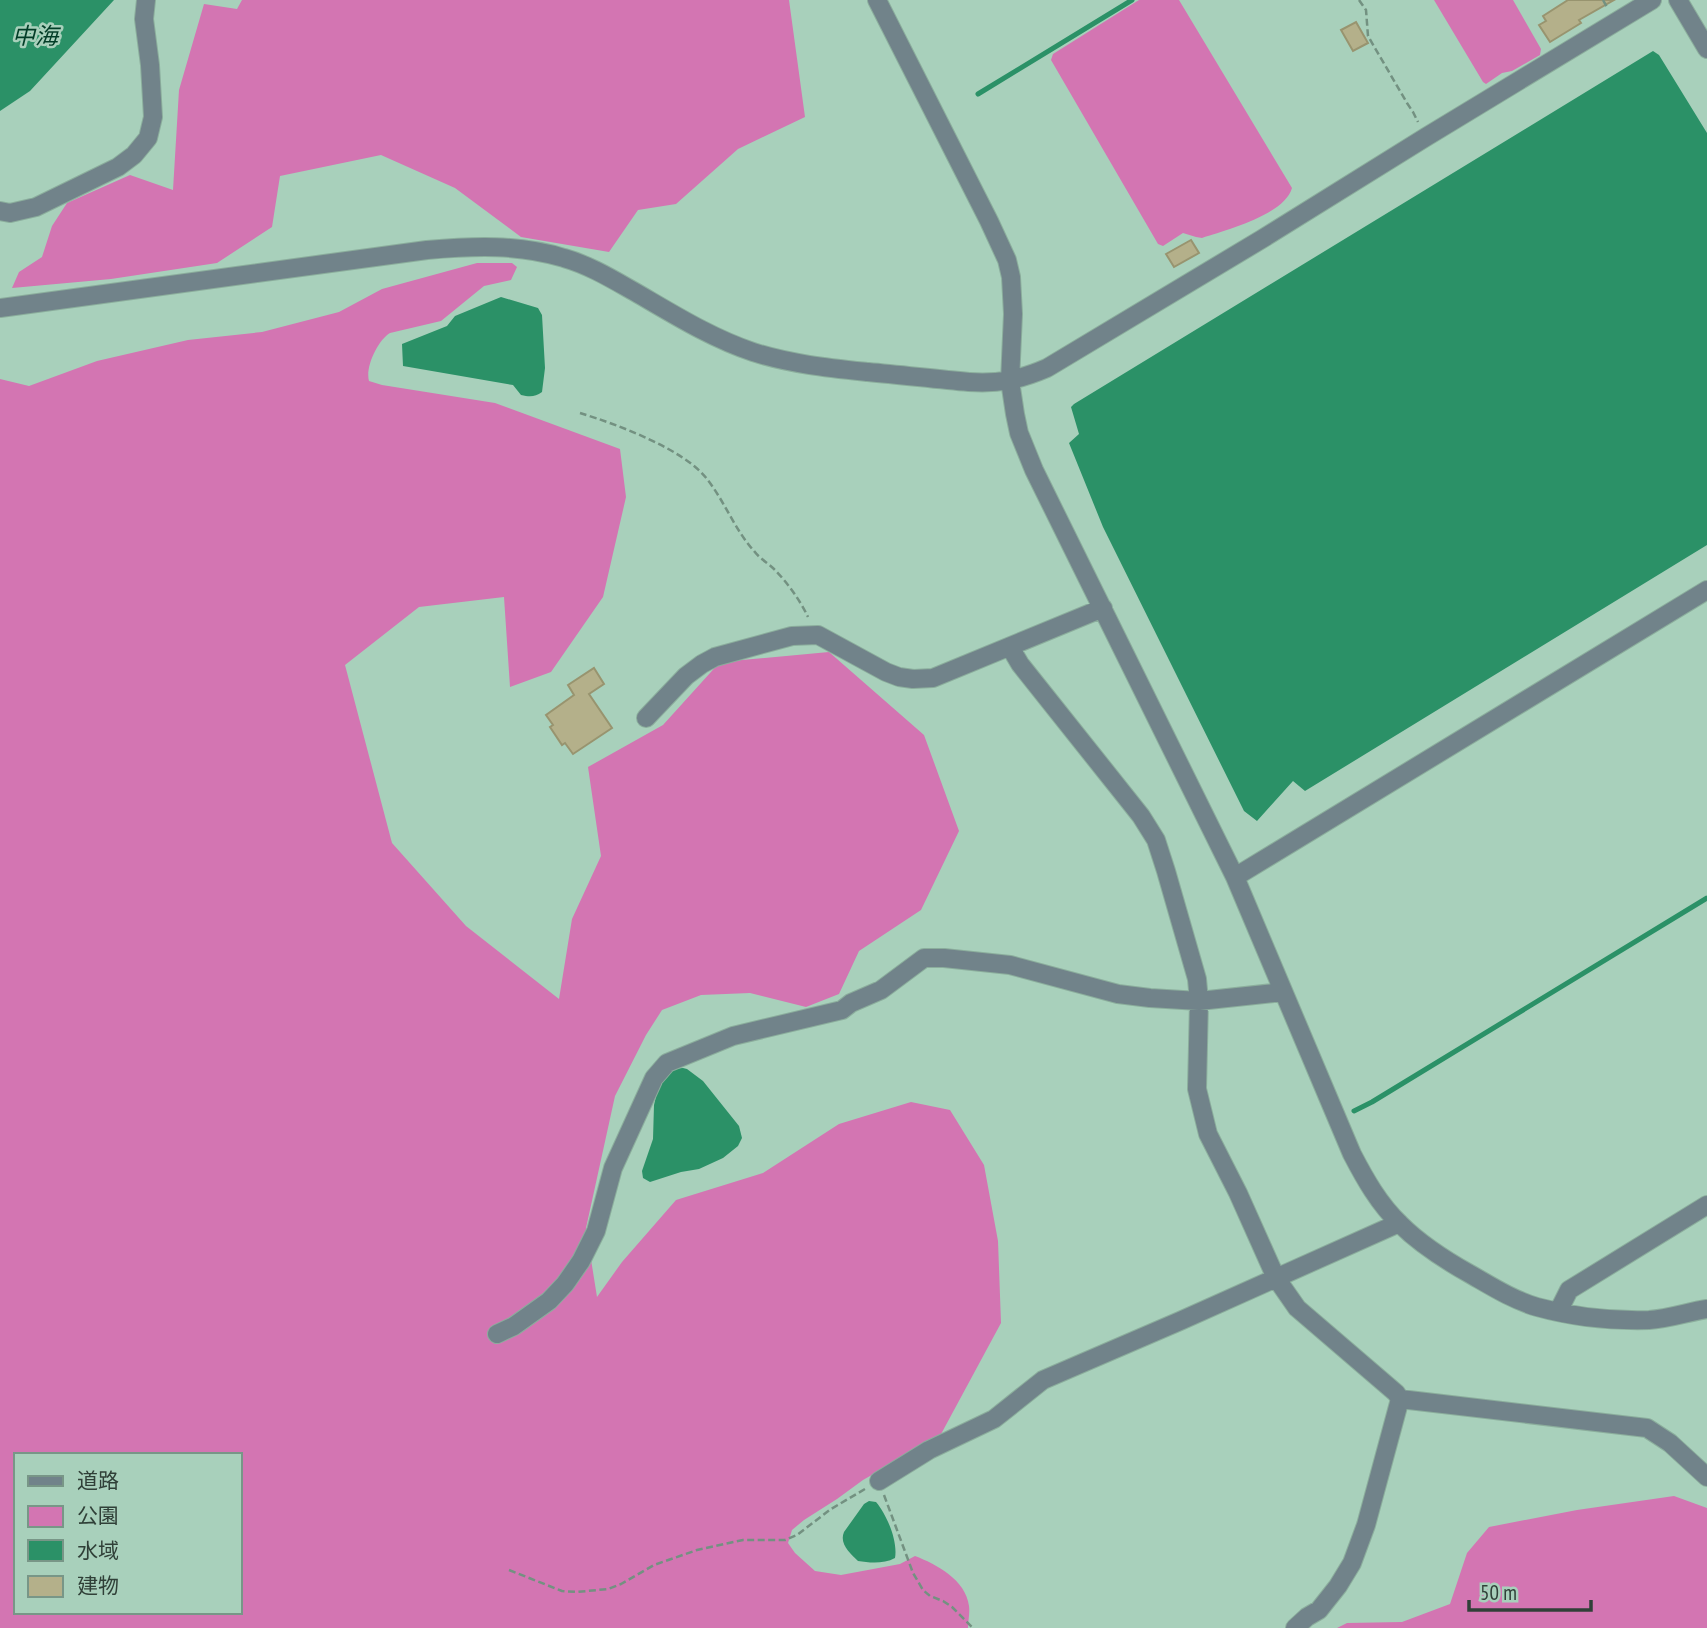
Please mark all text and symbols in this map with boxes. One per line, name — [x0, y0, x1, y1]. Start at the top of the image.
water label: 中海 — [12, 21, 62, 50]
legend — [14, 1453, 242, 1614]
text: 道路 — [77, 1467, 119, 1494]
text: 公園 — [77, 1502, 119, 1529]
text: 水域 — [77, 1537, 119, 1564]
scale bar — [1469, 1568, 1592, 1612]
text: 建物 — [77, 1572, 119, 1599]
text: 50 m — [1480, 1579, 1517, 1606]

